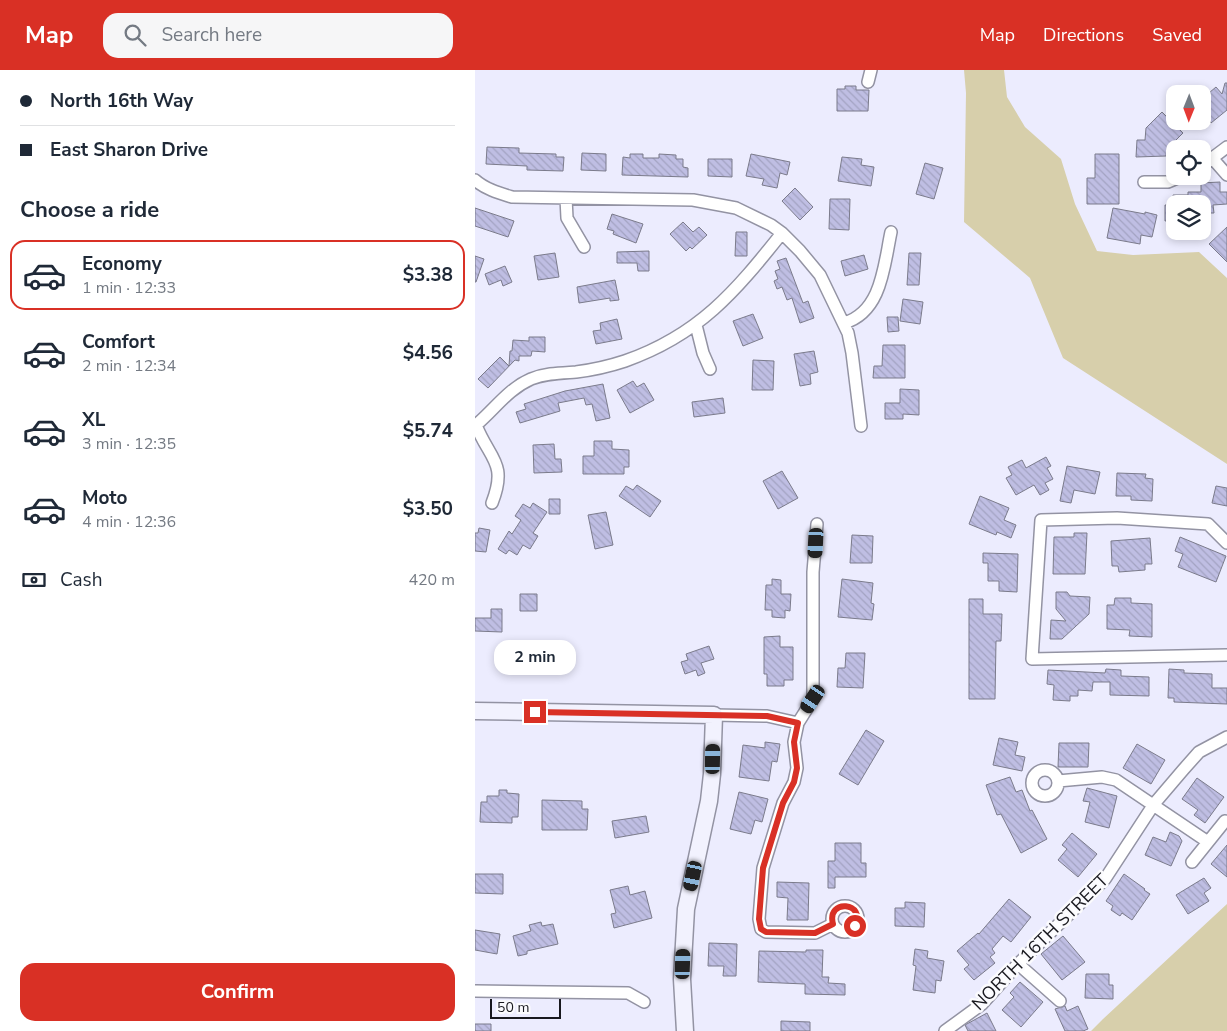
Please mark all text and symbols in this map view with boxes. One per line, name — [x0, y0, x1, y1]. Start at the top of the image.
search box — [103, 13, 453, 58]
text: Map — [25, 19, 73, 51]
icon: search — [121, 21, 149, 49]
text: Search here — [161, 22, 262, 48]
text: Map — [980, 23, 1015, 47]
text: Directions — [1043, 23, 1124, 47]
text: Saved — [1152, 23, 1202, 47]
north arrow — [1166, 85, 1211, 130]
map controls — [1166, 85, 1211, 240]
text: North 16th Way — [50, 88, 193, 114]
text: East Sharon Drive — [50, 137, 208, 163]
button: locate — [1166, 140, 1211, 185]
text: Choose a ride — [20, 195, 159, 225]
button: layers — [1166, 195, 1211, 240]
text: Economy — [82, 251, 162, 277]
icon: car — [22, 253, 67, 298]
text: $3.38 — [403, 262, 453, 288]
text: 1 min · 12:33 — [82, 277, 176, 299]
text: Comfort — [82, 329, 155, 355]
icon: car — [22, 331, 67, 376]
text: $4.56 — [403, 340, 453, 366]
text: 2 min · 12:34 — [82, 355, 176, 377]
text: XL — [82, 407, 105, 433]
icon: car — [22, 409, 67, 454]
text: $5.74 — [403, 418, 453, 444]
text: 3 min · 12:35 — [82, 433, 176, 455]
text: Moto — [82, 485, 128, 511]
icon: car — [22, 487, 67, 532]
text: $3.50 — [403, 496, 453, 522]
text: 4 min · 12:36 — [82, 511, 176, 533]
car — [807, 528, 824, 558]
icon: cash — [20, 566, 48, 594]
text: Cash — [60, 567, 102, 593]
text: 420 m — [408, 569, 455, 591]
callout: 2 min — [494, 640, 576, 674]
text: 2 min — [514, 646, 556, 668]
car — [798, 682, 827, 716]
route end — [524, 701, 546, 723]
car — [705, 744, 720, 774]
car — [682, 860, 703, 892]
street label: NORTH 16TH STREET — [966, 868, 1114, 1016]
route start — [844, 915, 866, 937]
car — [674, 949, 691, 979]
button: Confirm — [20, 963, 455, 1021]
scale bar — [490, 996, 561, 1019]
text: 50 m — [497, 998, 529, 1017]

